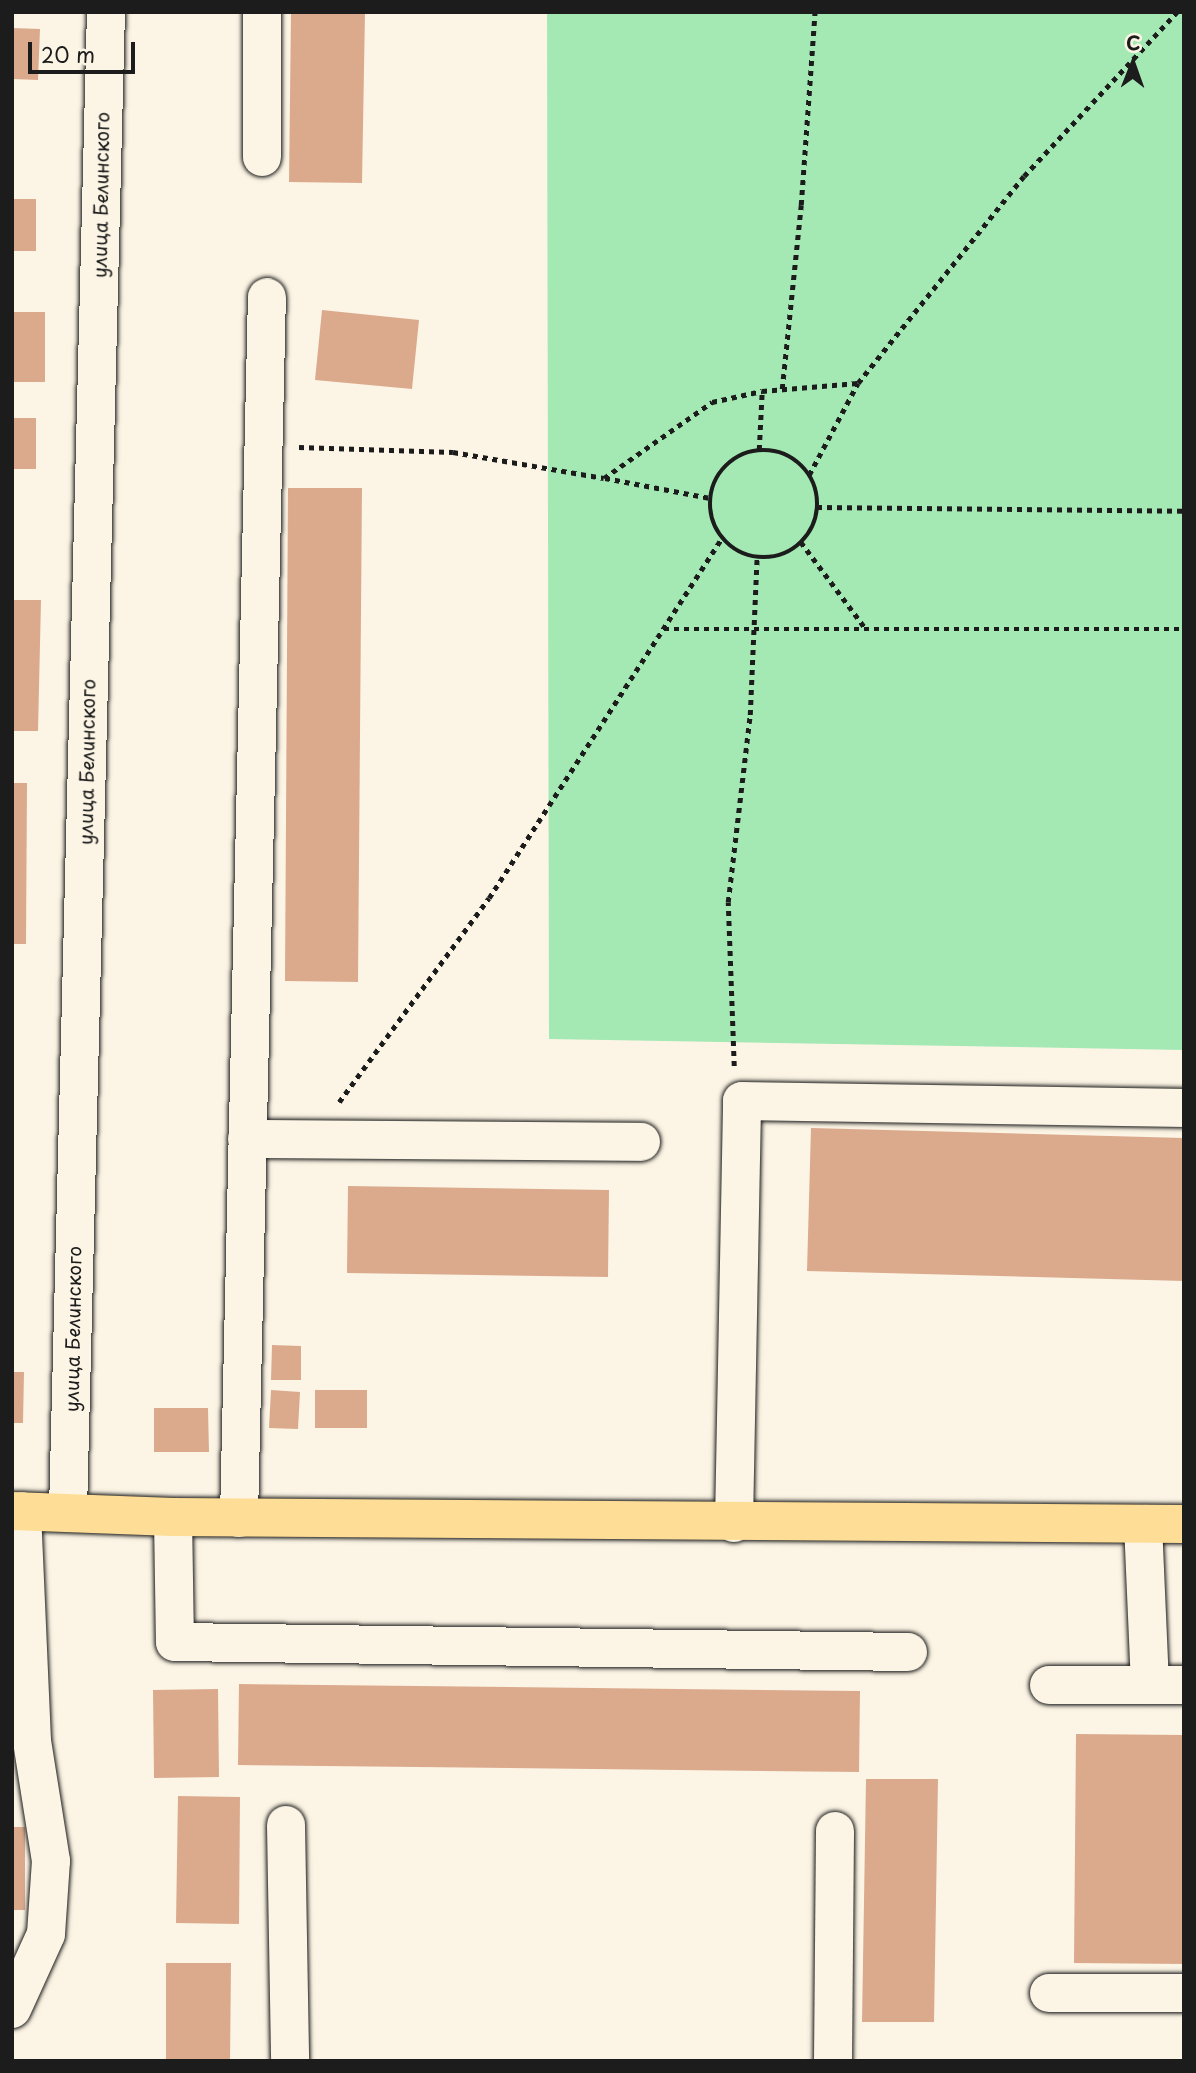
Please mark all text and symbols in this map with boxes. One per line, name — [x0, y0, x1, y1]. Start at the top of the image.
scale bar — [32, 28, 138, 72]
north arrow — [1098, 28, 1168, 98]
text: С — [1126, 28, 1141, 56]
text: 20 m — [41, 38, 95, 70]
street label: улица Белинского — [88, 111, 114, 279]
street label: улица Белинского — [74, 678, 100, 846]
street label: улица Белинского — [60, 1245, 86, 1413]

